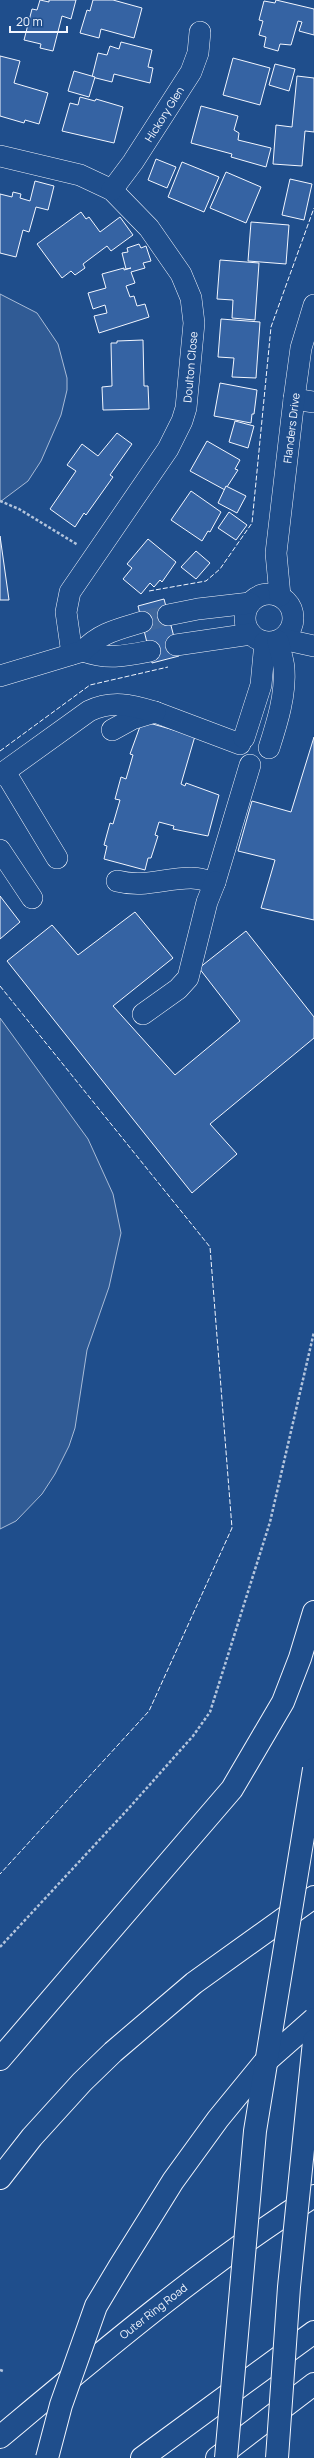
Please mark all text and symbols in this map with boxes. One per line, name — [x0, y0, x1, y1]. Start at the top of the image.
scale bar — [10, 8, 67, 34]
text: 20 m — [16, 13, 43, 30]
street label: Hickory Glen — [141, 83, 187, 145]
street label: Doulton Close — [179, 330, 201, 403]
street label: Flanders Drive — [279, 391, 303, 464]
street label: Outer Ring Road — [116, 2280, 190, 2342]

